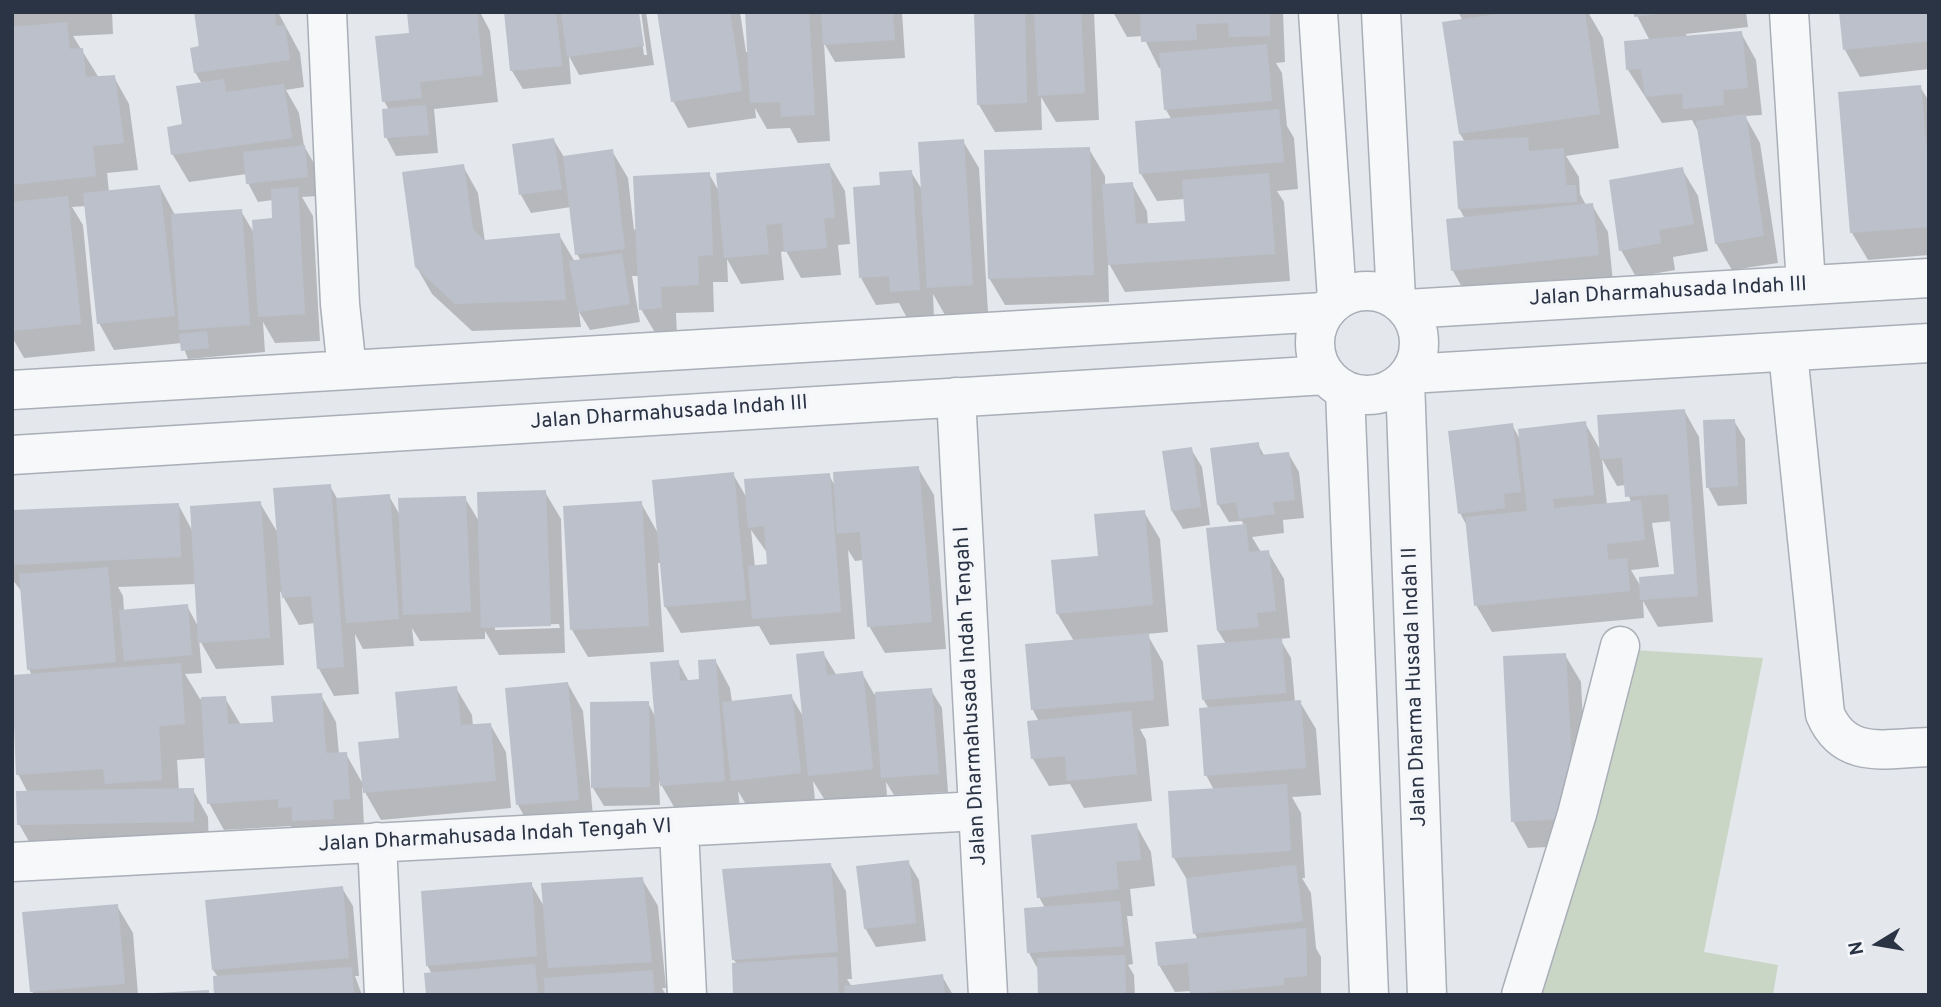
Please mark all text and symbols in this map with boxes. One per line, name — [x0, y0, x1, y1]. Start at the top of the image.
street label: Jalan Dharmahusada Indah III — [1528, 273, 1808, 313]
street label: Jalan Dharmahusada Indah III — [529, 392, 809, 436]
street label: Jalan Dharmahusada Indah Tengah I — [951, 525, 993, 867]
street label: Jalan Dharma Husada Indah II — [1399, 546, 1433, 828]
street label: Jalan Dharmahusada Indah Tengah VI — [318, 815, 672, 859]
north arrow — [1843, 909, 1913, 979]
text: N — [1844, 939, 1870, 957]

